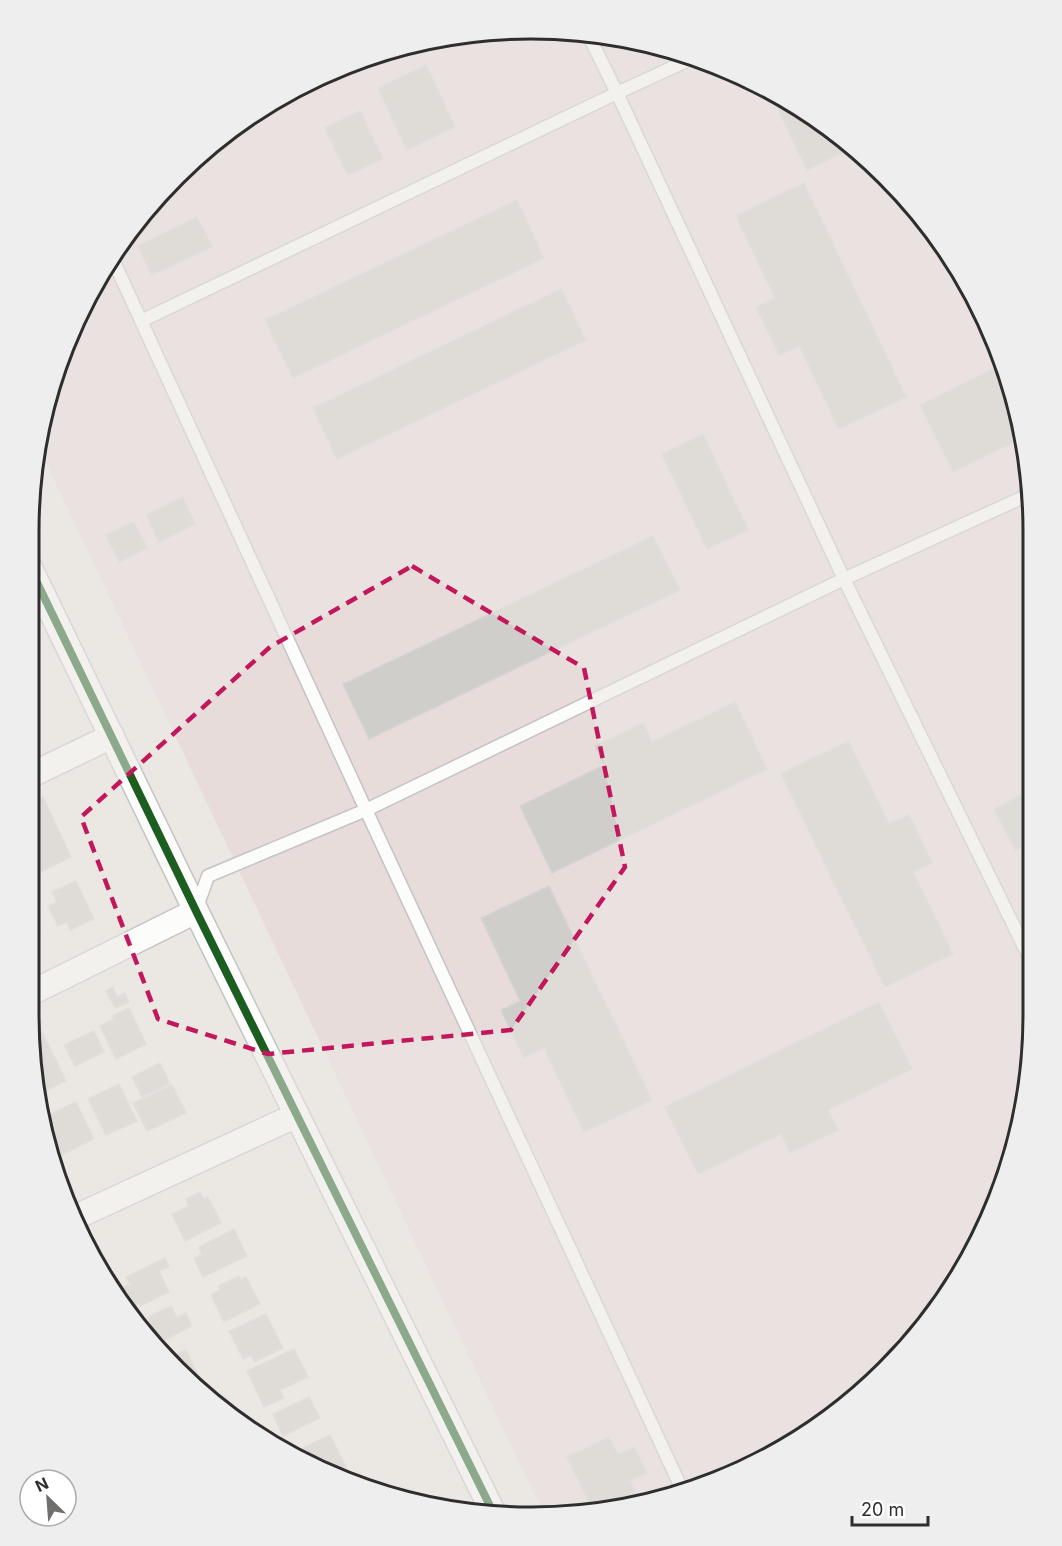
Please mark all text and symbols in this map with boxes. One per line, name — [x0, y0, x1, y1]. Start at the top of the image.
north arrow — [18, 1468, 78, 1528]
text: N — [32, 1473, 51, 1496]
scale bar — [852, 1489, 928, 1527]
text: 20 m — [861, 1499, 904, 1520]

